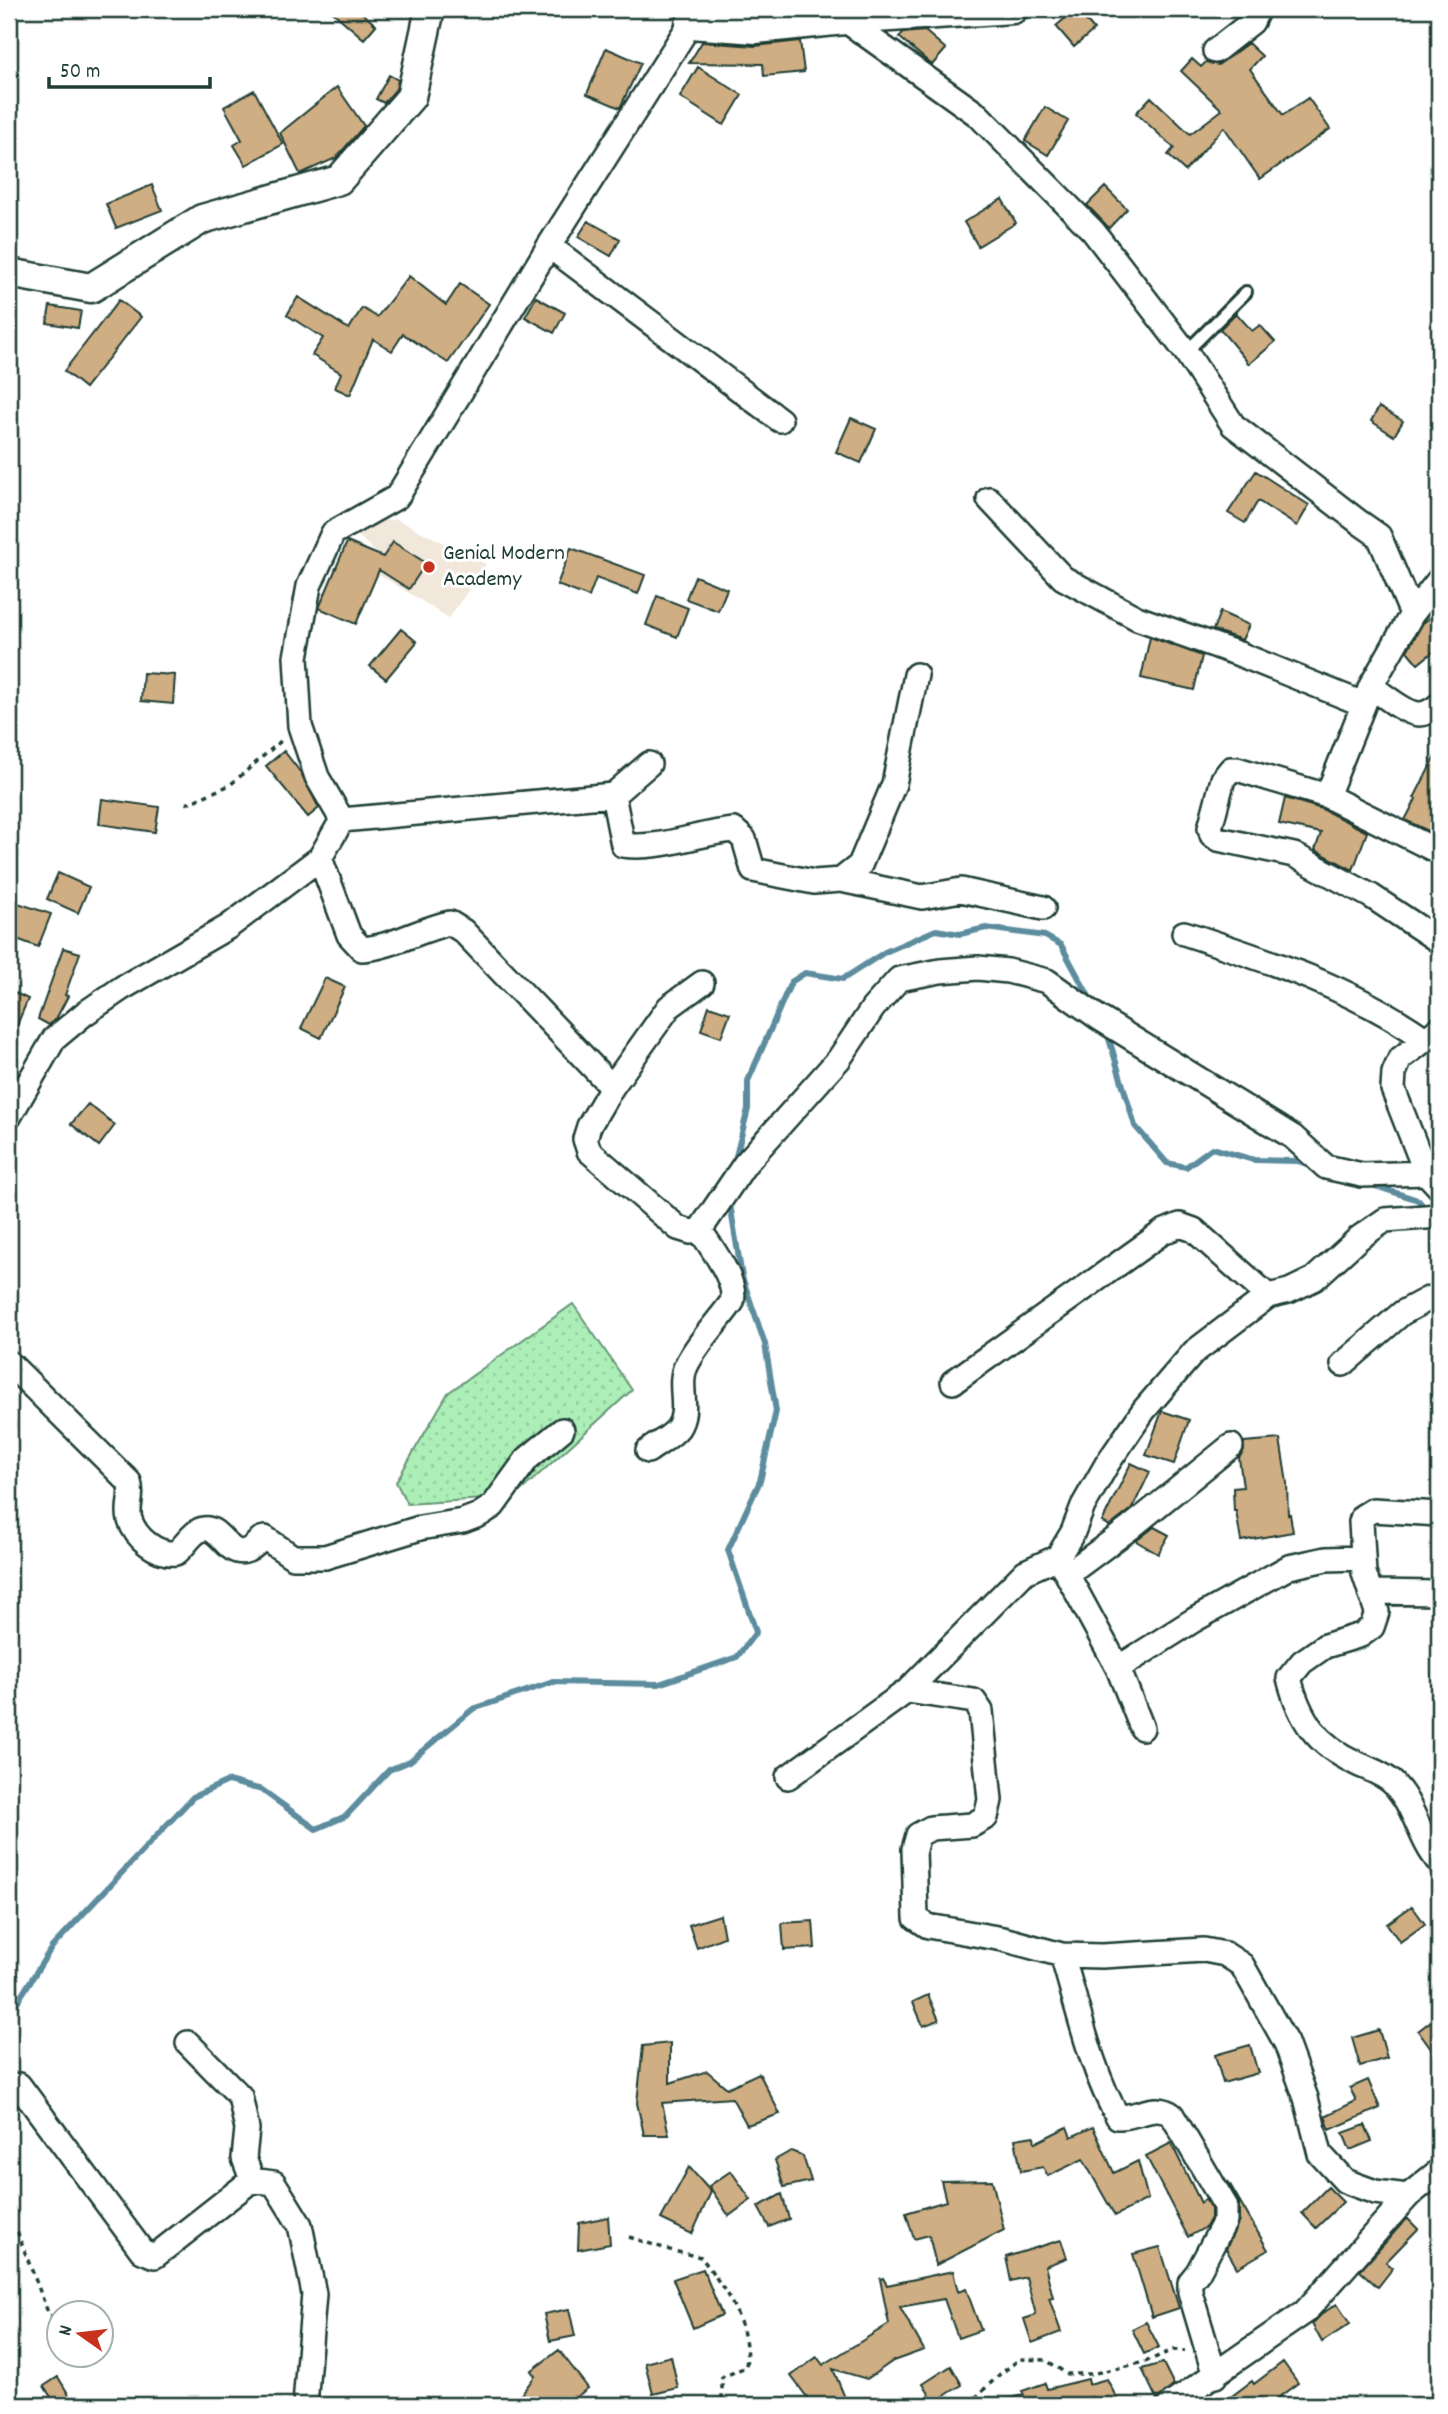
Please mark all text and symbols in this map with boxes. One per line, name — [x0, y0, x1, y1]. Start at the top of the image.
scale bar — [49, 46, 210, 90]
text: 50 m — [60, 58, 100, 88]
place label: Genial Modern Academy — [443, 538, 565, 597]
marker: Genial Modern Academy — [421, 559, 437, 575]
north arrow — [46, 2298, 116, 2368]
text: N — [53, 2323, 81, 2339]

